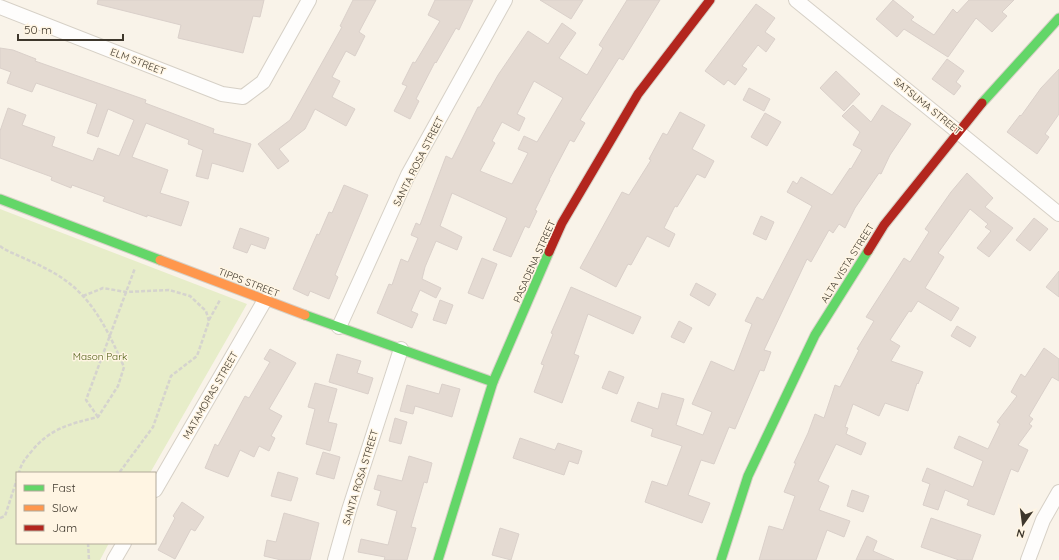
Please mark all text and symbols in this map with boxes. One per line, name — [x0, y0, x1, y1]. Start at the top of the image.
scale bar — [18, 16, 123, 42]
text: 50 m — [24, 22, 52, 37]
street label: ELM STREET — [109, 45, 167, 78]
street label: SATSUMA STREET — [891, 75, 964, 138]
street label: SANTA ROSA STREET — [390, 114, 447, 208]
street label: PASADENA STREET — [510, 218, 559, 305]
street label: ALTA VISTA STREET — [818, 221, 877, 305]
street label: TIPPS STREET — [216, 265, 281, 300]
street label: MATAMORAS STREET — [180, 349, 241, 442]
park label: Mason Park — [73, 350, 127, 363]
street label: SANTA ROSA STREET — [340, 428, 381, 526]
legend — [16, 472, 156, 544]
text: Fast — [52, 480, 76, 495]
text: Slow — [52, 500, 78, 515]
north arrow — [1003, 504, 1043, 544]
text: Jam — [52, 520, 77, 535]
text: N — [1015, 526, 1026, 541]

